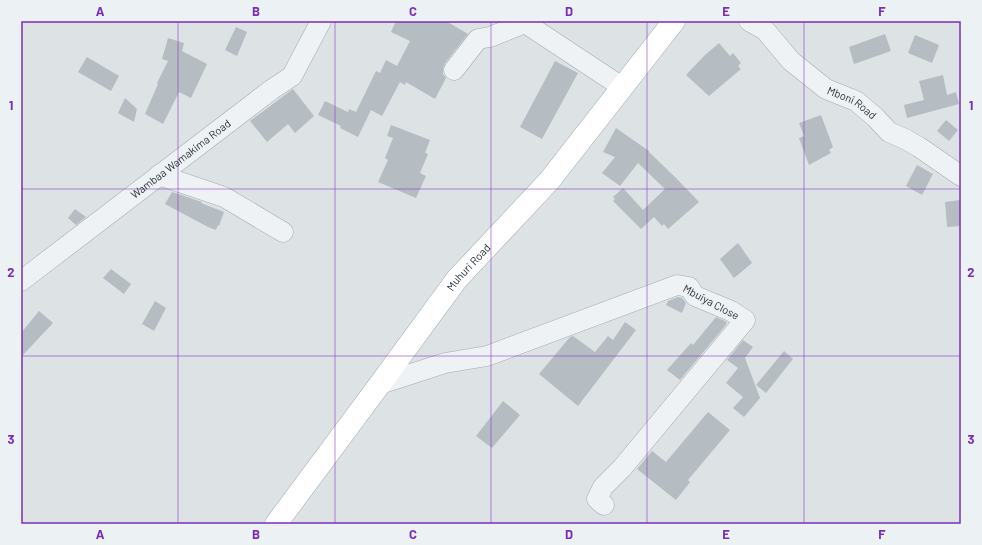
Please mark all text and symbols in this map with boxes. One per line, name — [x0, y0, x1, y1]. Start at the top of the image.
text: A — [96, 3, 105, 19]
text: B — [252, 3, 260, 19]
text: C — [409, 3, 417, 19]
text: D — [565, 3, 573, 19]
text: E — [722, 3, 730, 19]
text: F — [878, 3, 886, 19]
street label: Mboni Road — [825, 83, 879, 121]
text: 1 — [9, 97, 13, 113]
text: 1 — [969, 97, 973, 113]
street label: Wambaa Wamakima Road — [128, 116, 233, 201]
street label: Muhuri Road — [444, 241, 493, 293]
text: 2 — [7, 264, 15, 280]
text: 2 — [967, 264, 975, 280]
street label: Mbuiya Close — [681, 281, 742, 322]
text: 3 — [7, 431, 15, 447]
text: 3 — [967, 431, 975, 447]
text: A — [96, 526, 105, 542]
text: B — [252, 526, 260, 542]
text: C — [409, 526, 417, 542]
text: D — [565, 526, 573, 542]
text: E — [722, 526, 730, 542]
text: F — [878, 526, 886, 542]

